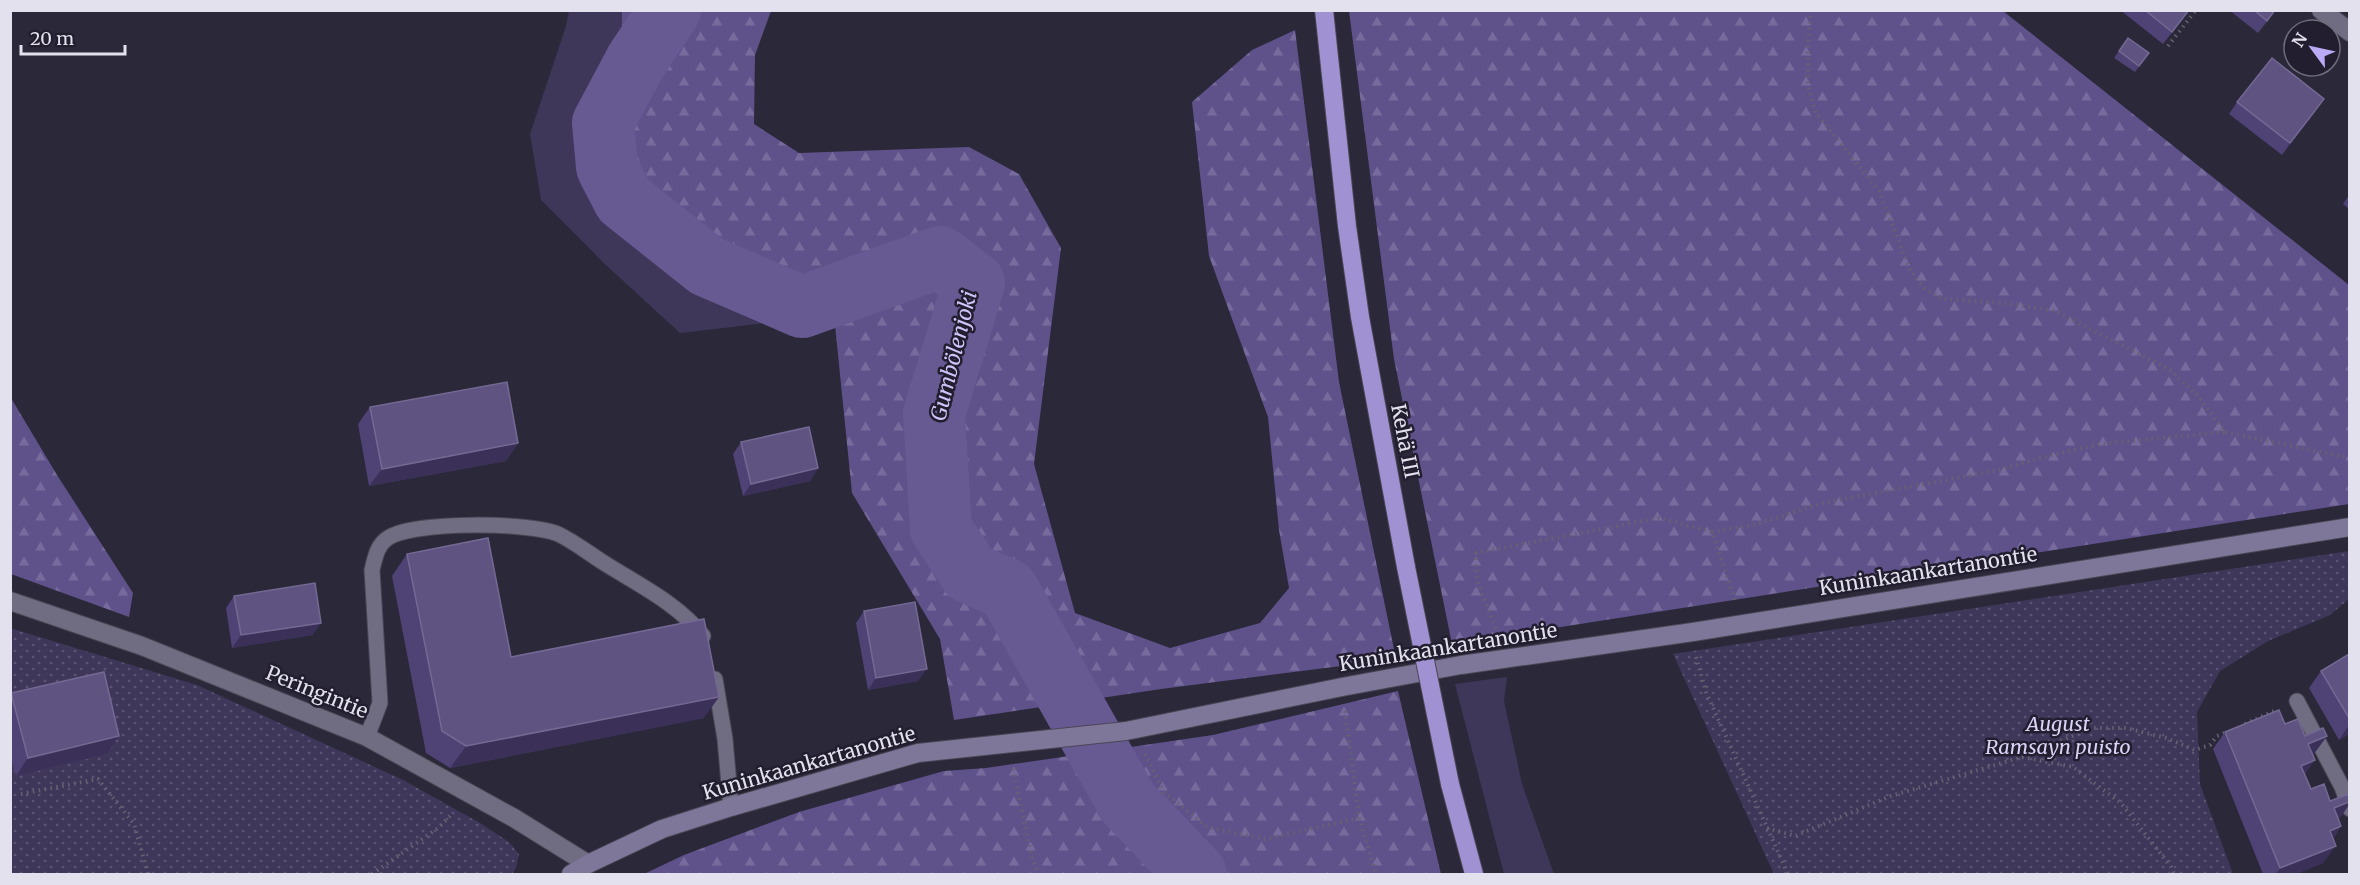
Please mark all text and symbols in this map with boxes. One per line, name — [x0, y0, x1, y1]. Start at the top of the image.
scale bar — [21, 18, 124, 56]
north arrow — [2282, 18, 2342, 78]
text: 20 m — [30, 27, 74, 50]
text: N — [2288, 29, 2311, 51]
water label: Gumbölenjoki — [924, 288, 983, 424]
street label: Kehä III — [1386, 402, 1425, 480]
street label: Kuninkaankartanontie — [1817, 541, 2039, 600]
street label: Kuninkaankartanontie — [1337, 617, 1559, 676]
street label: Peringintie — [262, 660, 372, 723]
park label: August Ramsayn puisto — [1985, 711, 2131, 759]
street label: Kuninkaankartanontie — [699, 720, 918, 805]

